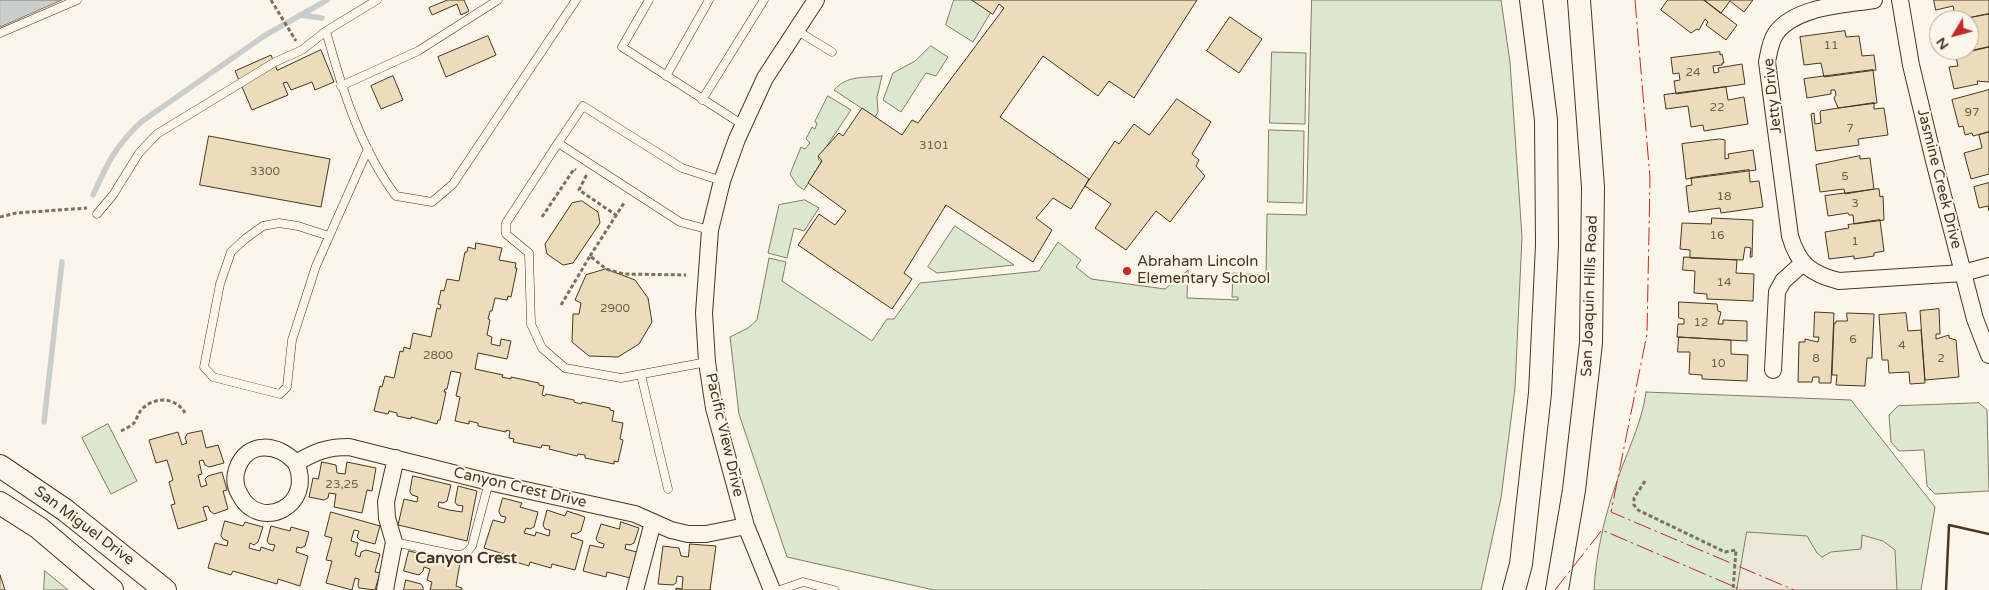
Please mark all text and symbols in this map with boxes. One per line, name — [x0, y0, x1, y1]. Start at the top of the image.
north arrow — [1929, 10, 1979, 60]
text: N — [1932, 34, 1953, 53]
house number: 11 — [1823, 39, 1839, 53]
street label: Jetty Drive — [1760, 57, 1786, 135]
house number: 24 — [1685, 66, 1701, 80]
house number: 22 — [1709, 101, 1725, 115]
house number: 97 — [1964, 106, 1980, 120]
street label: Jasmine Creek Drive — [1913, 107, 1965, 251]
house number: 7 — [1846, 122, 1854, 136]
house number: 3101 — [919, 139, 949, 153]
house number: 3300 — [250, 165, 280, 179]
house number: 5 — [1841, 170, 1849, 184]
house number: 18 — [1716, 190, 1732, 204]
house number: 3 — [1851, 197, 1859, 211]
street label: San Joaquin Hills Road — [1578, 215, 1602, 377]
house number: 16 — [1709, 229, 1725, 243]
house number: 1 — [1851, 235, 1859, 249]
place label: Abraham Lincoln Elementary School — [1137, 253, 1270, 288]
marker: Abraham Lincoln Elementary School — [1121, 265, 1133, 277]
house number: 14 — [1716, 276, 1732, 290]
house number: 2900 — [600, 302, 630, 316]
house number: 12 — [1693, 316, 1709, 330]
house number: 6 — [1849, 333, 1857, 347]
house number: 4 — [1898, 339, 1906, 353]
house number: 2800 — [423, 349, 453, 363]
house number: 8 — [1812, 352, 1820, 366]
house number: 2 — [1937, 352, 1945, 366]
house number: 10 — [1710, 357, 1726, 371]
street label: Pacific View Drive — [701, 371, 747, 499]
street label: Canyon Crest Drive — [452, 464, 588, 512]
house number: 23,25 — [325, 478, 359, 492]
street label: San Miguel Drive — [30, 483, 138, 569]
district label: Canyon Crest — [415, 549, 517, 569]

